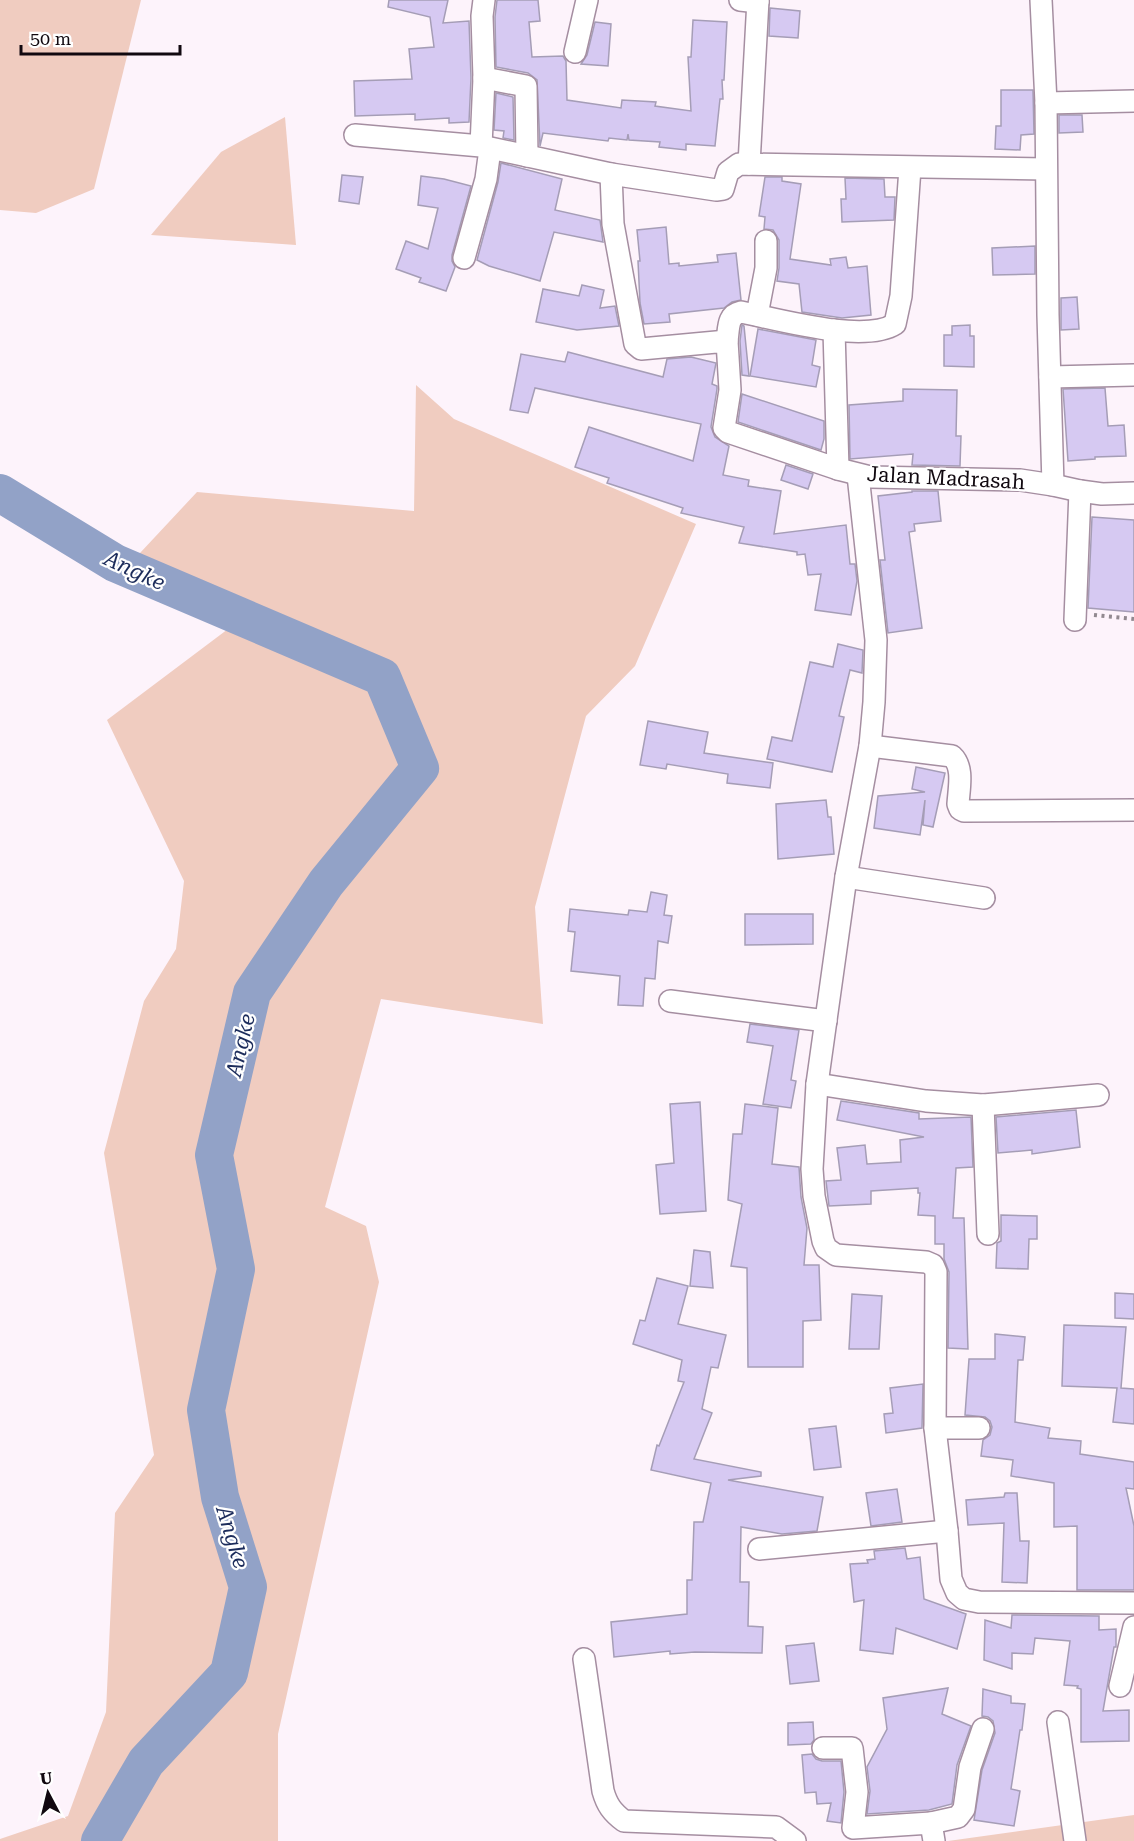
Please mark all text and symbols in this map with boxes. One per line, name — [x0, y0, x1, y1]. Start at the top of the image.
scale bar — [21, 18, 180, 56]
text: 50 m — [30, 28, 71, 49]
street label: Jalan Madrasah — [866, 462, 1026, 494]
water label: Angke — [99, 545, 169, 595]
water label: Angke — [221, 1011, 260, 1081]
water label: Angke — [211, 1501, 254, 1571]
north arrow — [18, 1763, 78, 1823]
text: U — [39, 1768, 54, 1789]

